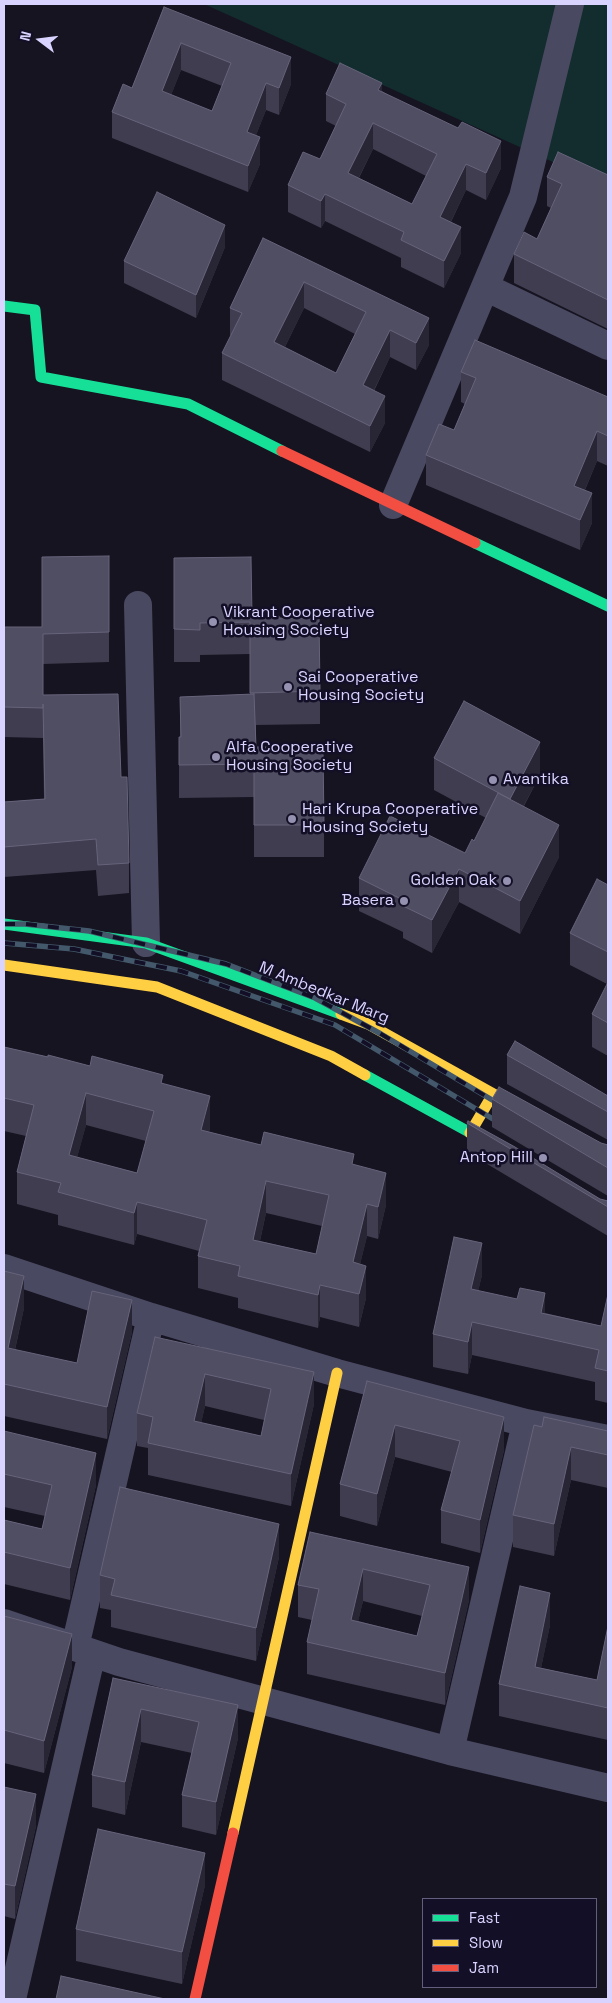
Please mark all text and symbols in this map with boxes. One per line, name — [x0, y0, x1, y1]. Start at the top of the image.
north arrow — [15, 15, 65, 65]
text: N — [16, 29, 35, 43]
place label: Vikrant Cooperative Housing Society — [223, 603, 375, 641]
marker: Vikrant Cooperative Housing Society — [207, 616, 219, 628]
place label: Sai Cooperative Housing Society — [298, 668, 424, 706]
marker: Sai Cooperative Housing Society — [282, 681, 294, 693]
place label: Alfa Cooperative Housing Society — [226, 738, 354, 776]
marker: Alfa Cooperative Housing Society — [210, 751, 222, 763]
place label: Avantika — [503, 770, 569, 790]
marker: Avantika — [487, 774, 499, 786]
place label: Hari Krupa Cooperative Housing Society — [302, 800, 478, 838]
marker: Hari Krupa Cooperative Housing Society — [286, 813, 298, 825]
place label: Golden Oak — [410, 871, 497, 891]
marker: Golden Oak — [501, 875, 513, 887]
place label: Basera — [341, 891, 394, 911]
marker: Basera — [398, 895, 410, 907]
street label: M Ambedkar Marg — [256, 958, 392, 1028]
place label: Antop Hill — [460, 1148, 533, 1168]
marker: Antop Hill — [537, 1152, 549, 1164]
legend — [422, 1898, 597, 1988]
text: Fast — [469, 1908, 500, 1927]
text: Slow — [469, 1933, 503, 1952]
text: Jam — [469, 1958, 499, 1977]

